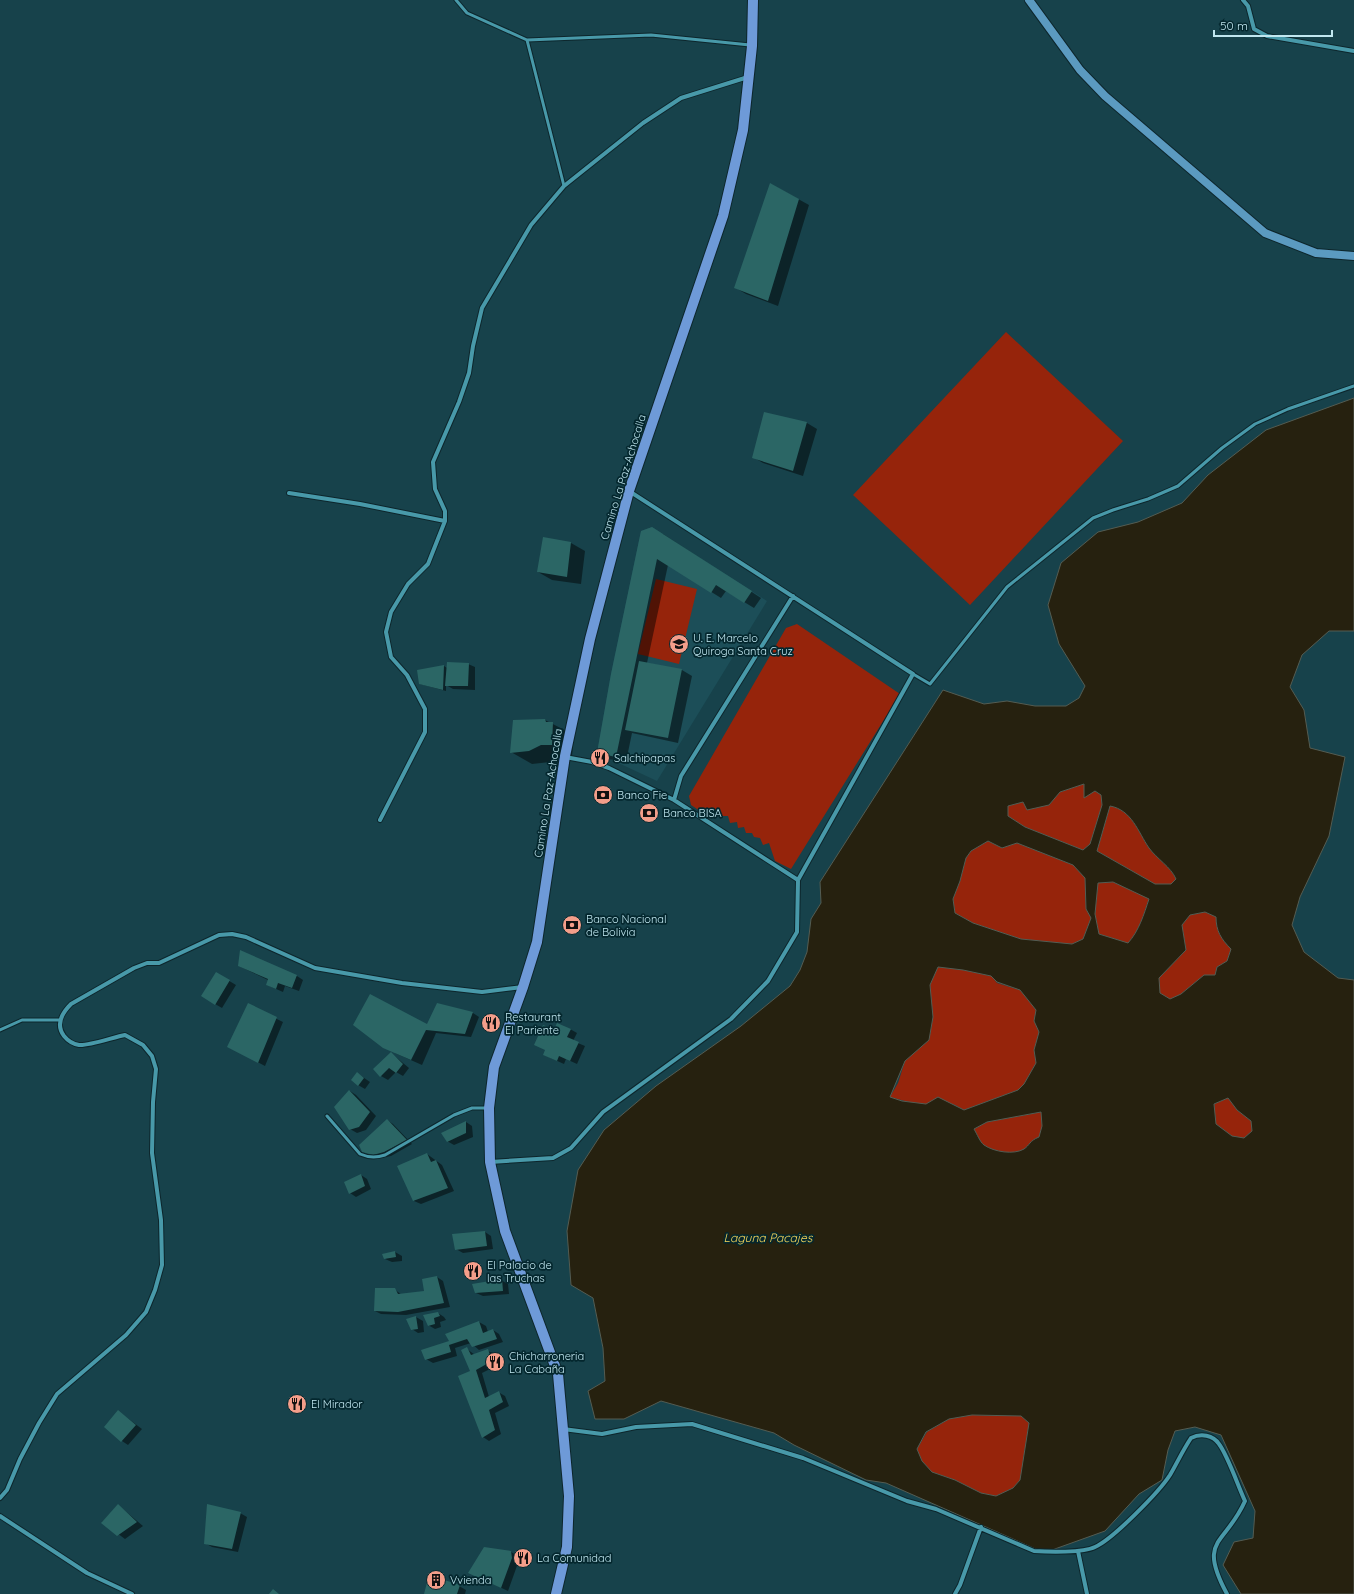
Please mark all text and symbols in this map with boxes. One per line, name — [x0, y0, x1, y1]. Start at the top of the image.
scale bar — [1214, 12, 1332, 38]
text: 50 m — [1220, 18, 1248, 33]
street label: Camino La Paz-Achocalla — [597, 413, 649, 541]
place label: U. E. Marcelo Quiroga Santa Cruz — [693, 631, 793, 658]
school or university icon: U. E. Marcelo Quiroga Santa Cruz — [668, 633, 690, 655]
street label: Camino La Paz-Achocalla — [531, 728, 565, 858]
restaurant icon: Salchipapas — [589, 747, 611, 769]
place label: Salchipapas — [614, 751, 675, 765]
bank icon: Banco Fie — [592, 784, 614, 806]
place label: Banco Fie — [617, 788, 667, 802]
bank icon: Banco BISA — [638, 802, 660, 824]
place label: Banco BISA — [663, 806, 722, 820]
place label: Banco Nacional de Bolivia — [586, 912, 666, 939]
bank icon: Banco Nacional de Bolivia — [561, 914, 583, 936]
place label: Restaurant El Pariente — [505, 1010, 561, 1037]
restaurant icon: Restaurant El Pariente — [480, 1012, 502, 1034]
water label: Laguna Pacajes — [724, 1230, 814, 1245]
place label: El Palacio de las Truchas — [487, 1258, 552, 1285]
restaurant icon: El Palacio de las Truchas — [462, 1260, 484, 1282]
place label: Chicharroneria La Cabaña — [509, 1349, 584, 1376]
restaurant icon: Chicharroneria La Cabaña — [484, 1351, 506, 1373]
restaurant icon: El Mirador — [286, 1393, 308, 1415]
place label: El Mirador — [311, 1397, 363, 1411]
restaurant icon: La Comunidad — [512, 1547, 534, 1569]
place label: La Comunidad — [537, 1551, 611, 1565]
building icon: Vvienda — [425, 1569, 447, 1591]
place label: Vvienda — [450, 1573, 491, 1587]

